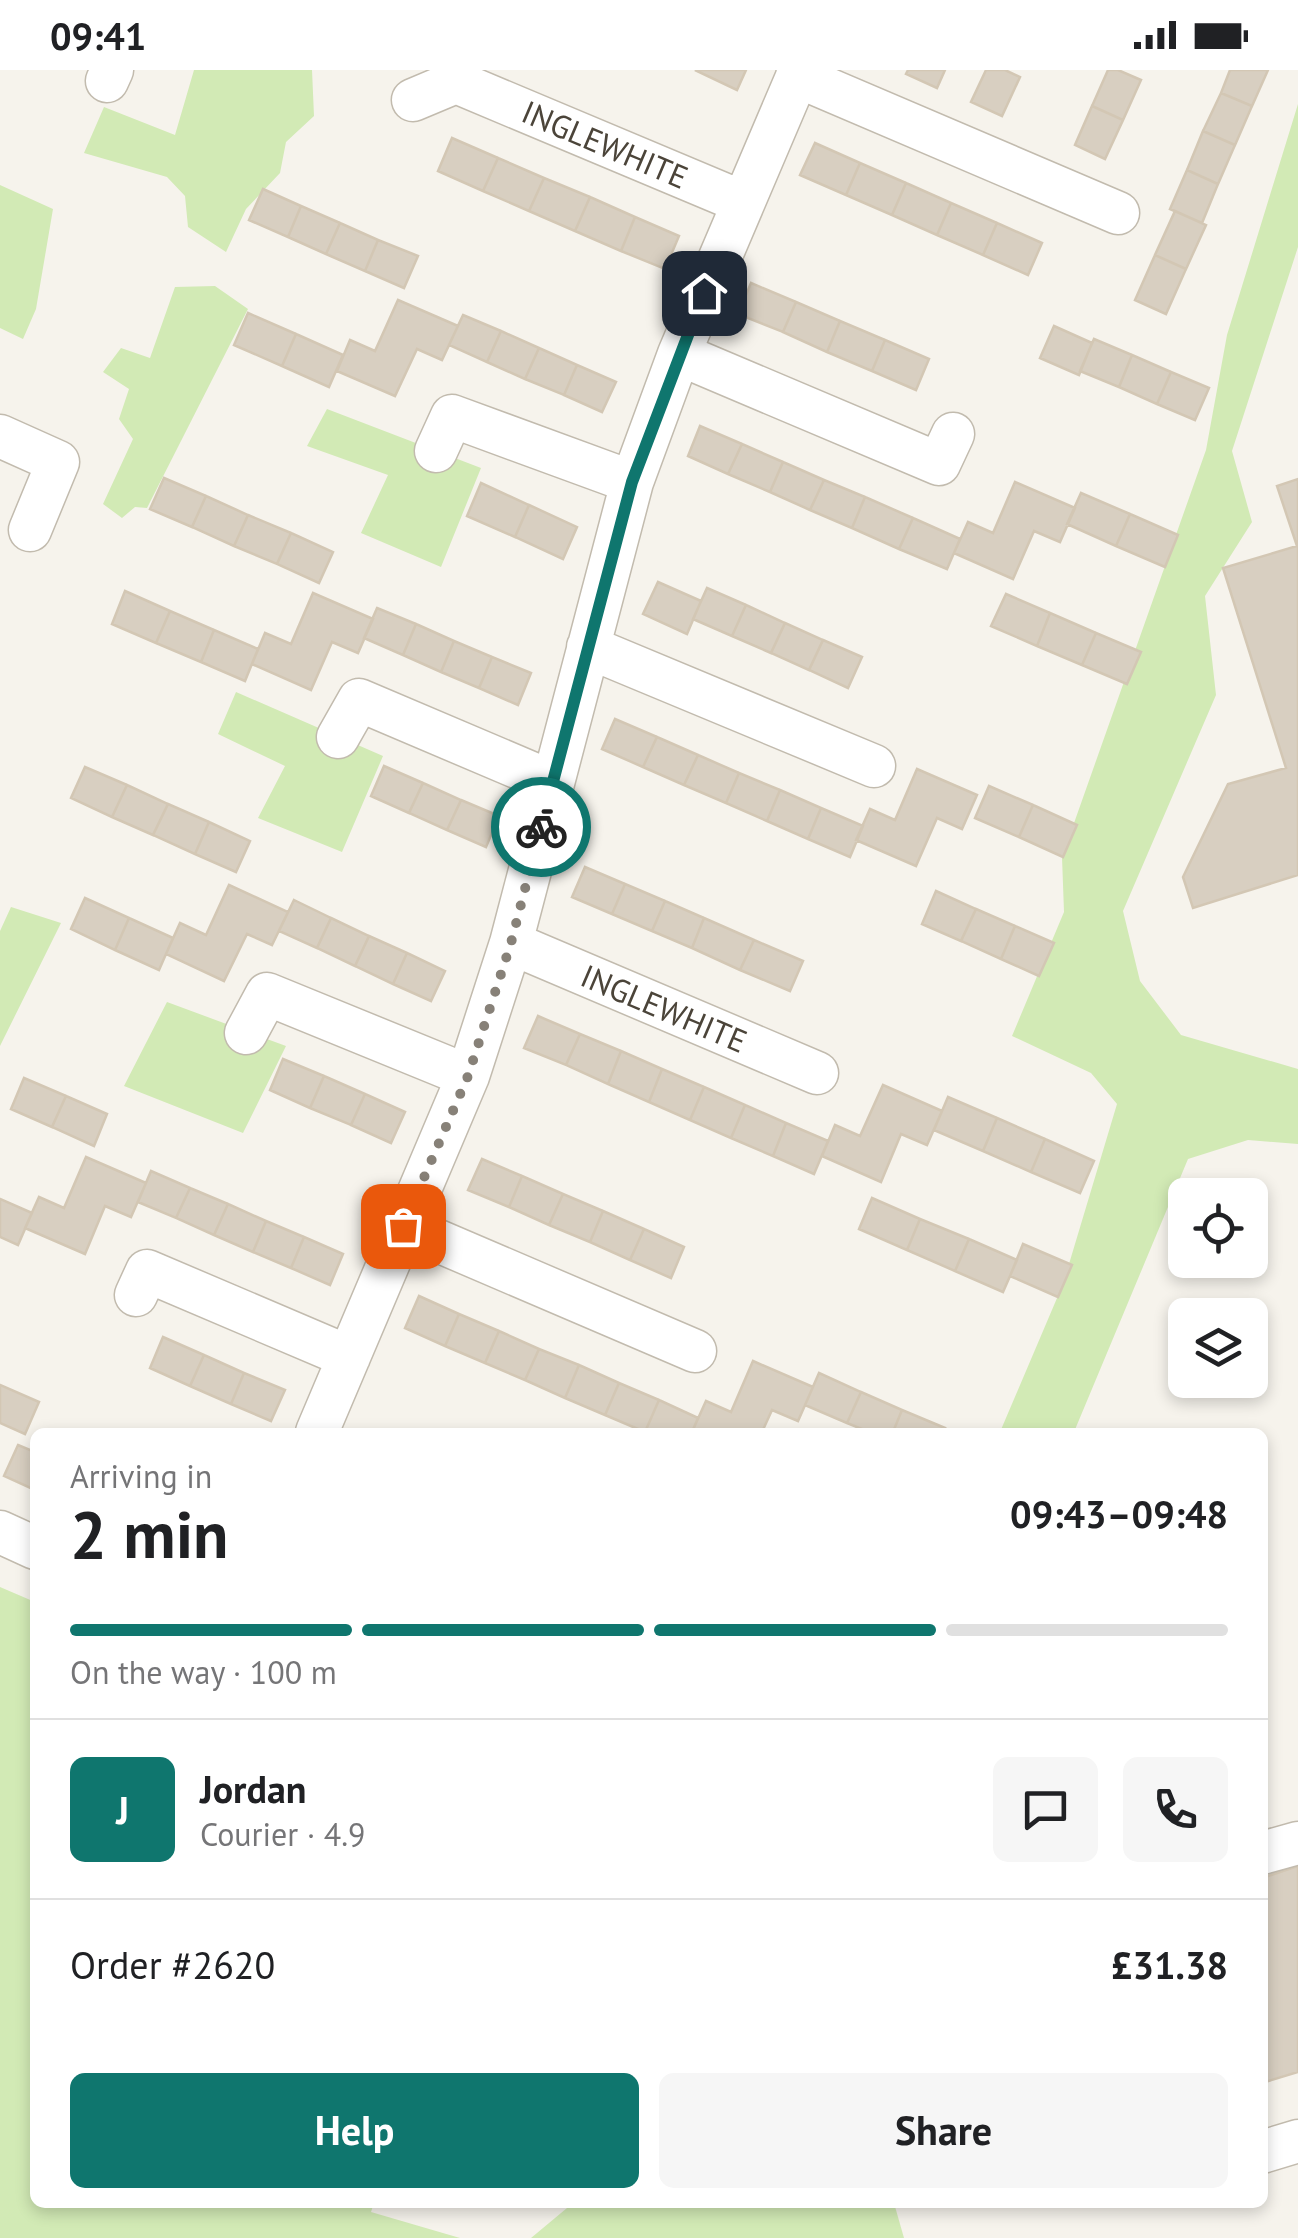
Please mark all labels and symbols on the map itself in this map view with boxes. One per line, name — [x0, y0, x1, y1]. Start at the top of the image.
street label: INGLEWHITE — [516, 90, 694, 198]
pin — [662, 251, 747, 336]
courier — [491, 777, 591, 877]
street label: INGLEWHITE — [575, 954, 753, 1062]
pin — [361, 1184, 446, 1269]

